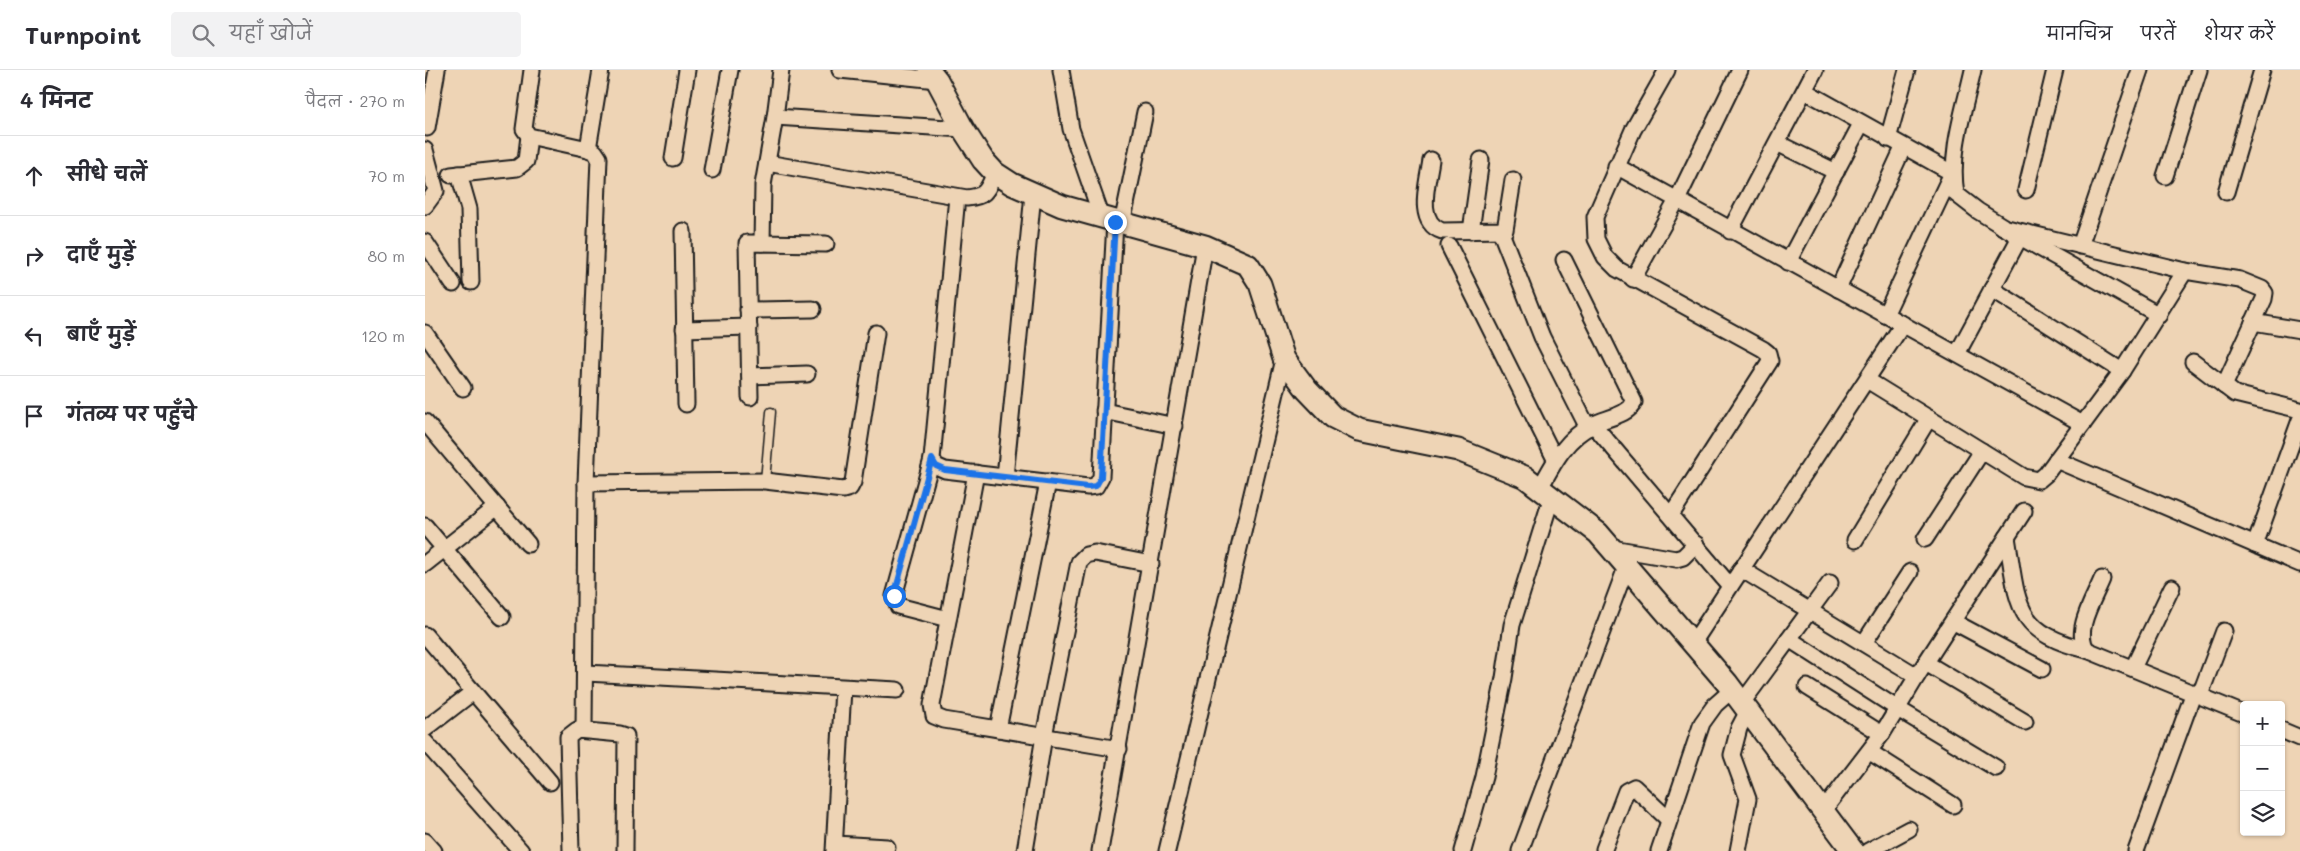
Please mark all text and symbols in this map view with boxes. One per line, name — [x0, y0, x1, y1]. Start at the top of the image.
search box — [171, 12, 521, 57]
text: Turnpoint — [25, 19, 141, 50]
text: यहाँ खोजें — [229, 20, 312, 45]
icon: search — [189, 21, 217, 49]
text: मानचित्र — [2046, 21, 2112, 45]
text: परतें — [2140, 21, 2176, 45]
text: शेयर करें — [2204, 21, 2275, 45]
text: 4 मिनट — [20, 86, 92, 113]
text: पैदल · 270 m — [305, 90, 405, 111]
text: सीधे चलें — [67, 161, 147, 186]
icon: ahead — [20, 162, 48, 190]
text: 70 m — [368, 165, 405, 186]
route end — [1104, 211, 1127, 234]
text: दाएँ मुड़ें — [67, 241, 135, 266]
icon: right — [20, 242, 48, 270]
text: 80 m — [368, 245, 405, 266]
text: बाएँ मुड़ें — [67, 321, 136, 346]
icon: left — [20, 322, 48, 350]
text: 120 m — [361, 325, 405, 346]
text: गंतव्य पर पहुँचे — [67, 401, 196, 426]
icon: arrive — [20, 402, 48, 430]
route start — [883, 585, 906, 608]
map controls — [2240, 701, 2285, 836]
button: + — [2240, 701, 2285, 746]
button: − — [2240, 746, 2285, 791]
button: layers — [2240, 791, 2285, 836]

